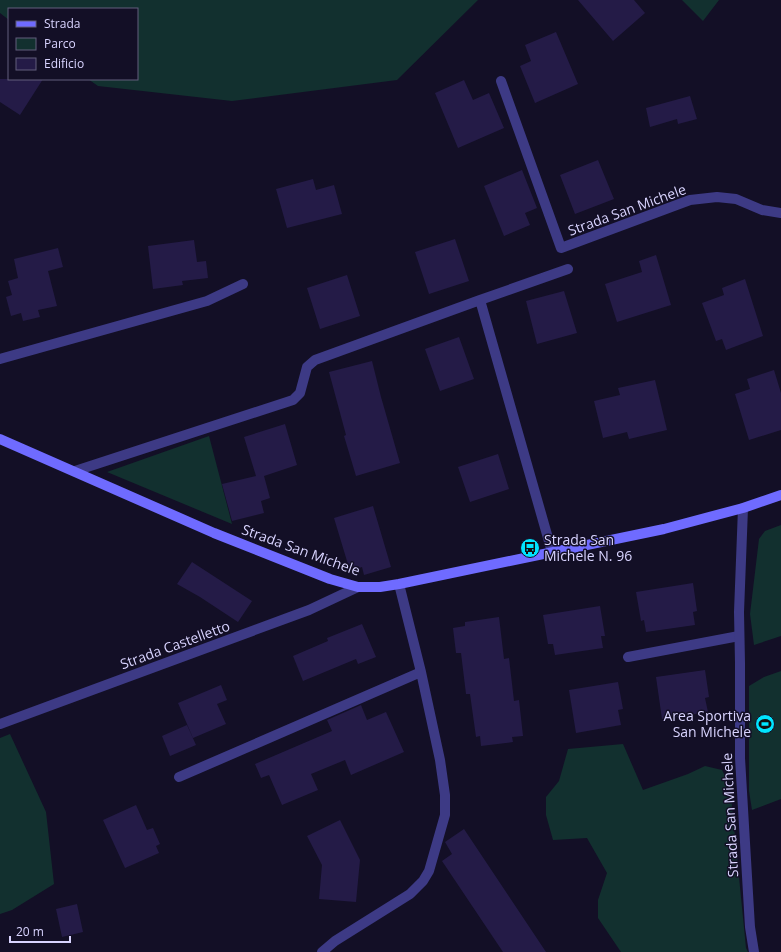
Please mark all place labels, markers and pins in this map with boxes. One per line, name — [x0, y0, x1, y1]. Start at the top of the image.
place label: Strada San Michele N. 96 — [544, 530, 632, 565]
bus stop icon: Strada San Michele N. 96 — [519, 537, 541, 559]
place label: Area Sportiva San Michele — [663, 706, 751, 741]
sports icon: Area Sportiva San Michele — [754, 713, 776, 735]

